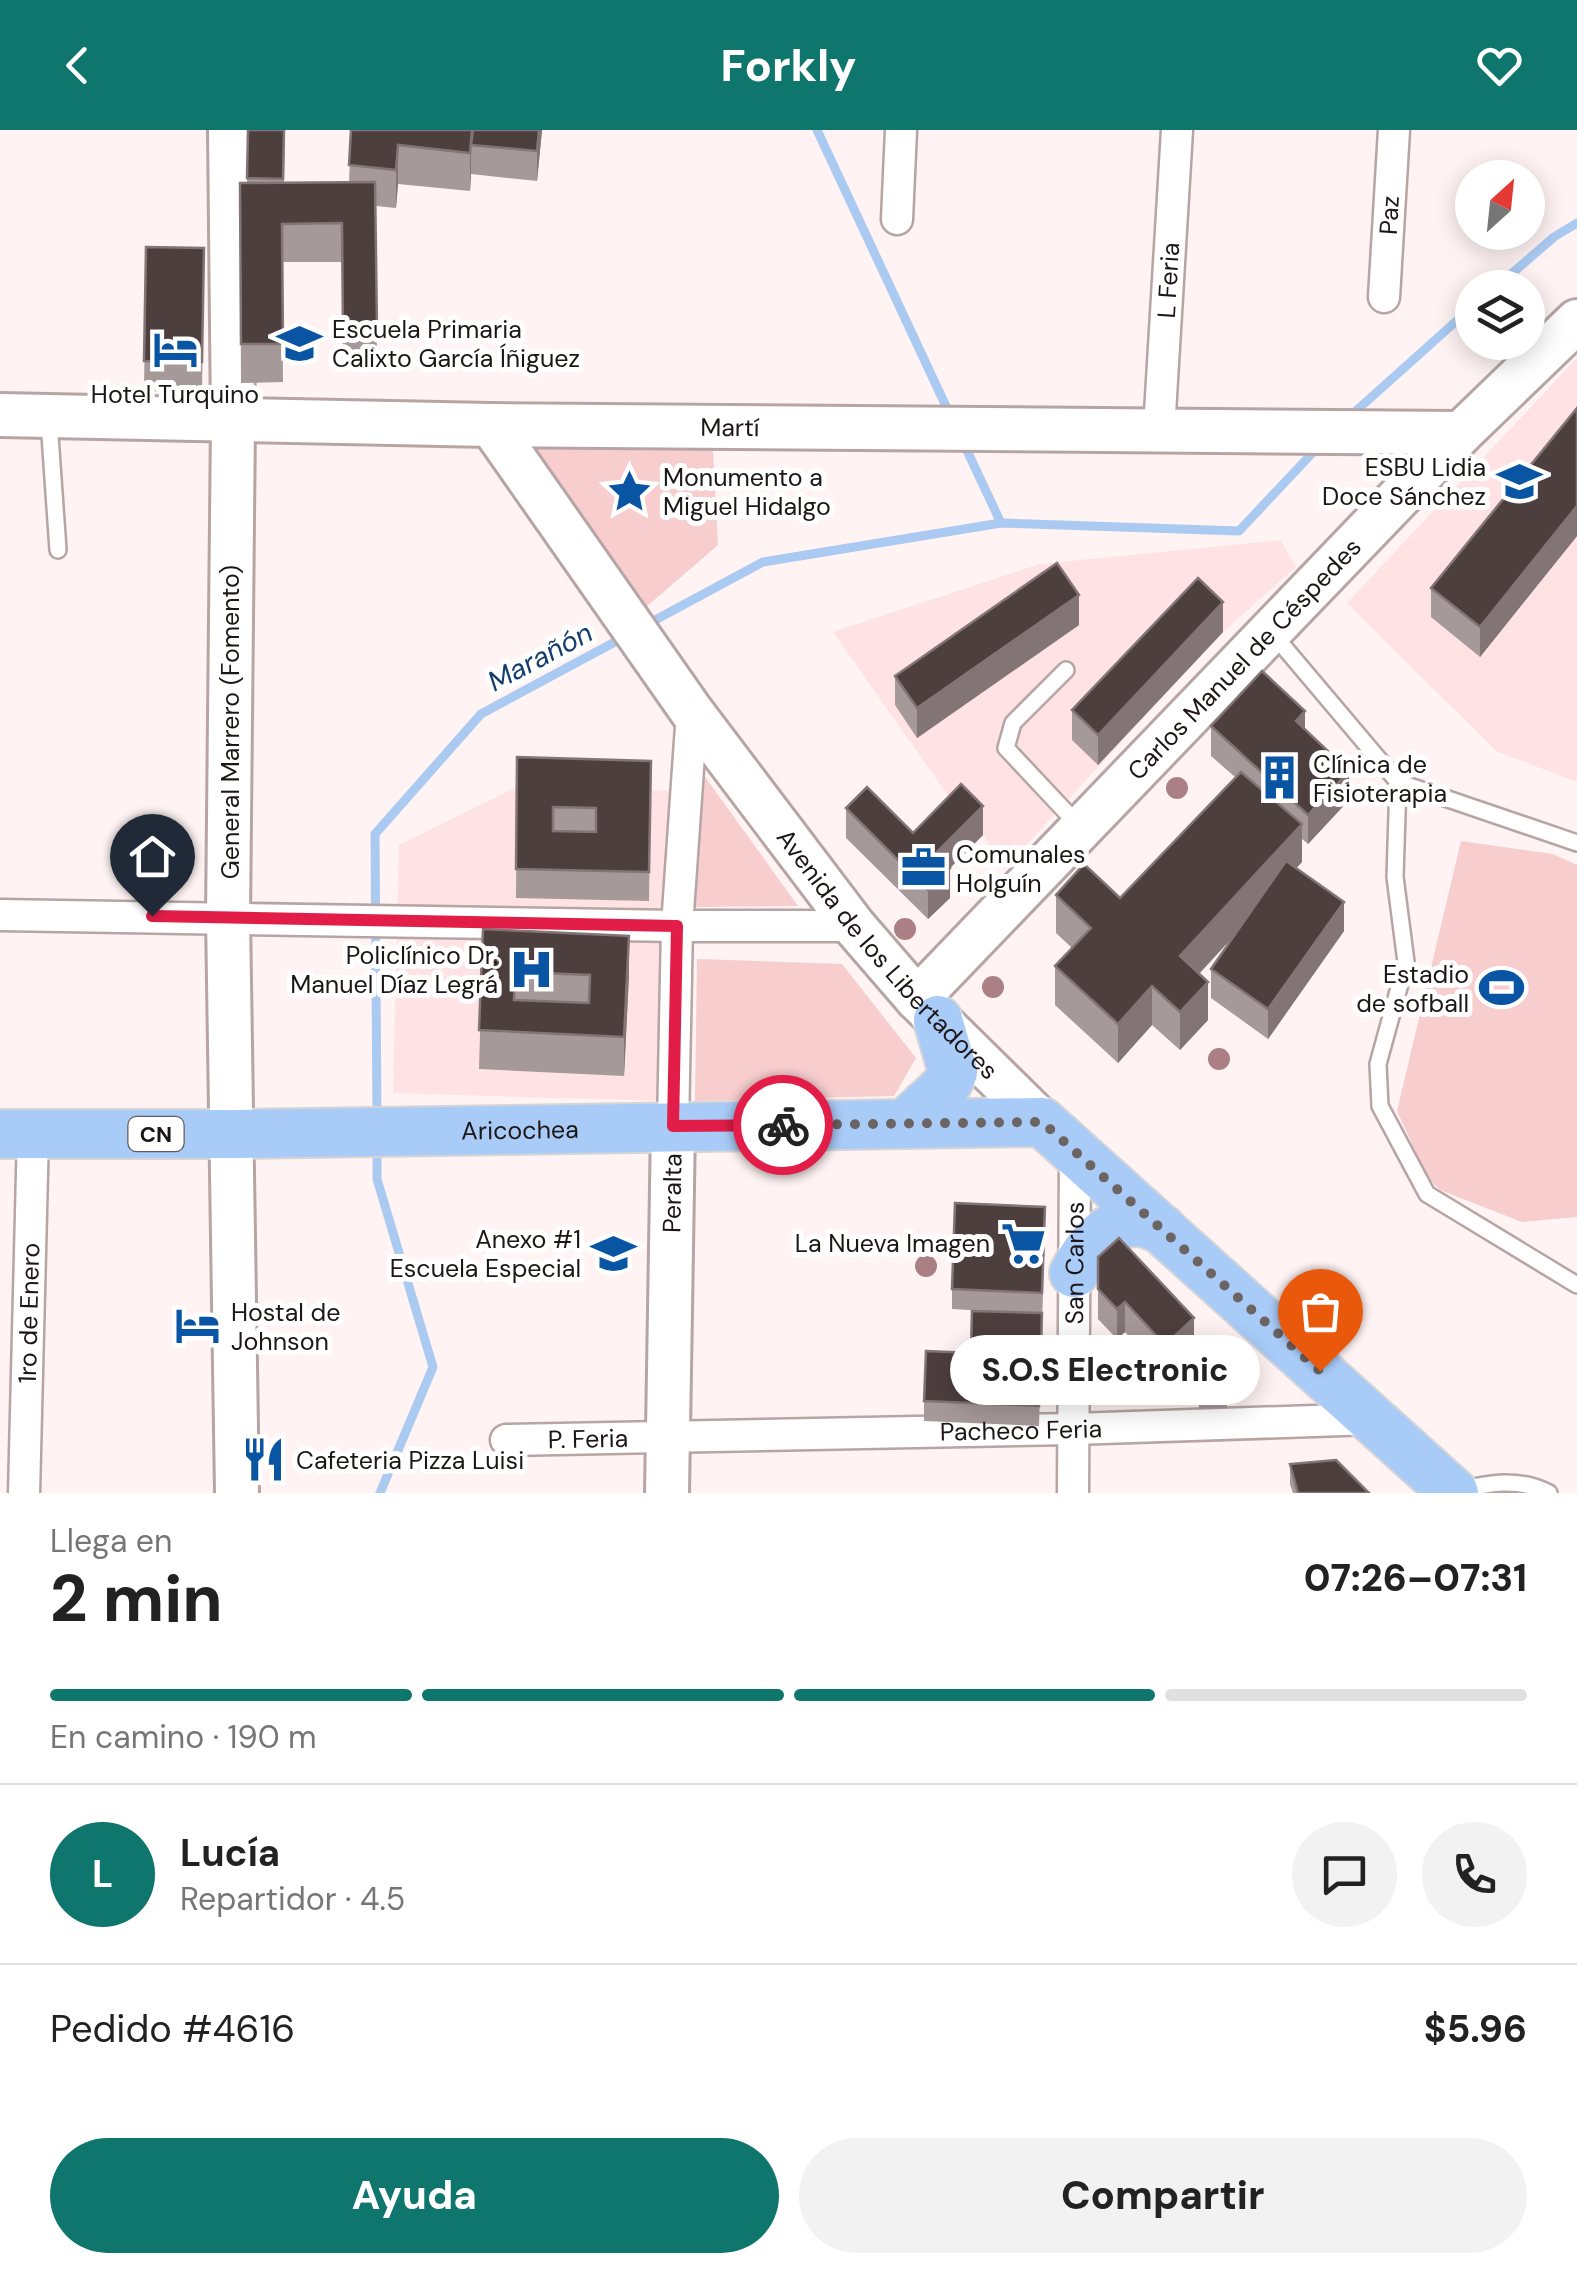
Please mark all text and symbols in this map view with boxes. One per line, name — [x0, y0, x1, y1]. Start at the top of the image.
text: Forkly — [721, 36, 857, 95]
icon: back — [50, 38, 105, 93]
icon: heart — [1472, 38, 1527, 93]
north arrow — [1455, 160, 1545, 250]
map controls — [1455, 160, 1545, 360]
street label: Paz — [1371, 195, 1407, 236]
street label: L Feria — [1149, 241, 1187, 319]
button: layers — [1455, 270, 1545, 360]
place label: Escuela Primaria Calixto García Íñiguez — [332, 313, 580, 375]
school or university icon: Escuela Primaria Calixto García Íñiguez — [275, 319, 323, 367]
hotel icon: Hotel Turquino — [151, 326, 199, 374]
place label: Hotel Turquino — [91, 378, 259, 411]
street label: Martí — [700, 410, 760, 444]
place label: ESBU Lidia Doce Sánchez — [1322, 451, 1486, 513]
school or university icon: ESBU Lidia Doce Sánchez — [1495, 457, 1543, 505]
place label: Monumento a Miguel Hidalgo — [663, 461, 831, 523]
place icon: Monumento a Miguel Hidalgo — [606, 467, 654, 515]
street label: Carlos Manuel de Céspedes — [1120, 531, 1368, 787]
street label: General Marrero (Fomento) — [214, 565, 247, 879]
water label: Marañón — [481, 614, 599, 700]
place label: Clínica de Fisioterapia — [1313, 748, 1447, 810]
building icon: Clínica de Fisioterapia — [1256, 754, 1304, 802]
pin — [110, 814, 195, 917]
street label: Avenida de los Libertadores — [770, 822, 1006, 1087]
icon: home — [125, 829, 180, 884]
place label: Comunales Holguín — [956, 838, 1086, 900]
office icon: Comunales Holguín — [899, 844, 947, 892]
place label: Policlínico Dr. Manuel Díaz Legrá — [290, 939, 498, 1001]
hospital icon: Policlínico Dr. Manuel Díaz Legrá — [507, 945, 555, 993]
place label: Estadio de sofball — [1356, 958, 1469, 1020]
sports icon: Estadio de sofball — [1478, 964, 1526, 1012]
courier — [733, 1075, 833, 1175]
icon: bike — [756, 1098, 811, 1153]
street label: Aricochea — [461, 1112, 579, 1147]
road number: CN — [128, 1117, 184, 1151]
street label: Peralta — [655, 1153, 689, 1233]
street label: San Carlos — [1057, 1201, 1091, 1325]
supermarket icon: La Nueva Imagen — [999, 1219, 1047, 1267]
place label: Anexo #1 Escuela Especial — [390, 1223, 581, 1285]
place label: La Nueva Imagen — [795, 1227, 990, 1260]
school or university icon: Anexo #1 Escuela Especial — [590, 1229, 638, 1277]
street label: 1ro de Enero — [10, 1242, 47, 1384]
pin — [1278, 1269, 1363, 1372]
icon: bag — [1293, 1284, 1348, 1339]
place label: Hostal de Johnson — [231, 1296, 340, 1358]
hotel icon: Hostal de Johnson — [174, 1302, 222, 1350]
callout: S.O.S Electronic — [950, 1336, 1260, 1406]
text: S.O.S Electronic — [982, 1349, 1228, 1391]
street label: Pacheco Feria — [939, 1412, 1103, 1448]
street label: P. Feria — [548, 1421, 628, 1456]
restaurant icon: Cafeteria Pizza Luisi — [239, 1436, 287, 1484]
place label: Cafeteria Pizza Luisi — [296, 1444, 524, 1477]
text: Llega en — [50, 1520, 172, 1562]
text: 07:26–07:31 — [1304, 1553, 1527, 1603]
text: 2 min — [50, 1557, 223, 1641]
text: En camino · 190 m — [50, 1716, 317, 1758]
button: chat — [1292, 1822, 1397, 1927]
button: phone — [1422, 1822, 1527, 1927]
text: Lucía — [180, 1828, 280, 1878]
text: L — [92, 1849, 113, 1899]
text: Repartidor · 4.5 — [180, 1878, 405, 1920]
text: Pedido #4616 — [50, 2004, 295, 2054]
text: $5.96 — [1424, 2004, 1527, 2054]
button: Ayuda — [50, 2138, 779, 2253]
button: Compartir — [799, 2138, 1527, 2253]

